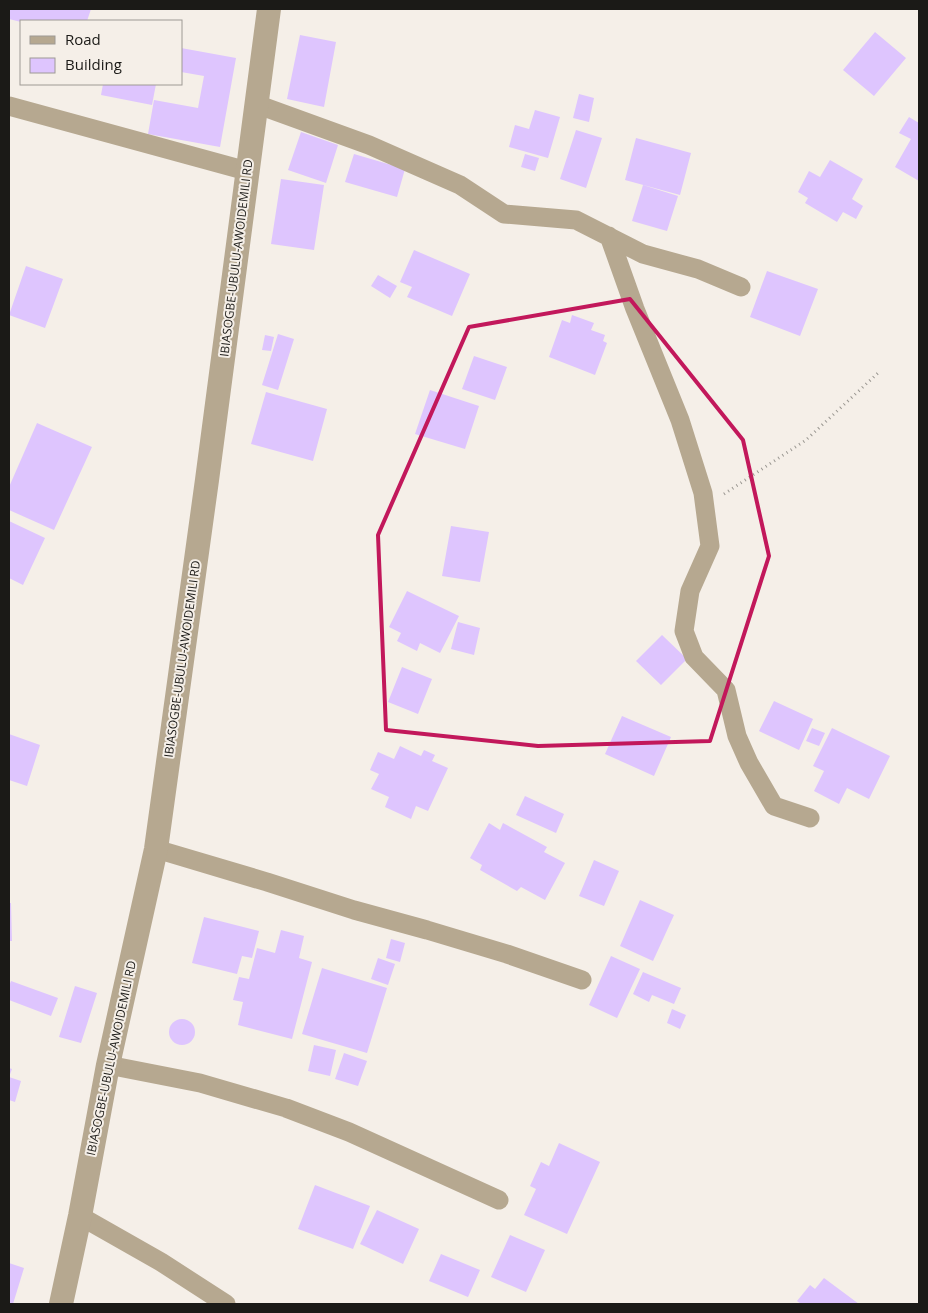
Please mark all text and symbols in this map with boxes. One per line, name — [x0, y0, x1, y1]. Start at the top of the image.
legend — [20, 20, 182, 85]
text: Road — [65, 29, 101, 49]
text: Building — [65, 54, 122, 74]
street label: IBIASOGBE-UBULU-AWOIDEMILI RD — [215, 158, 257, 358]
street label: IBIASOGBE-UBULU-AWOIDEMILI RD — [160, 559, 204, 759]
street label: IBIASOGBE-UBULU-AWOIDEMILI RD — [82, 959, 140, 1157]

